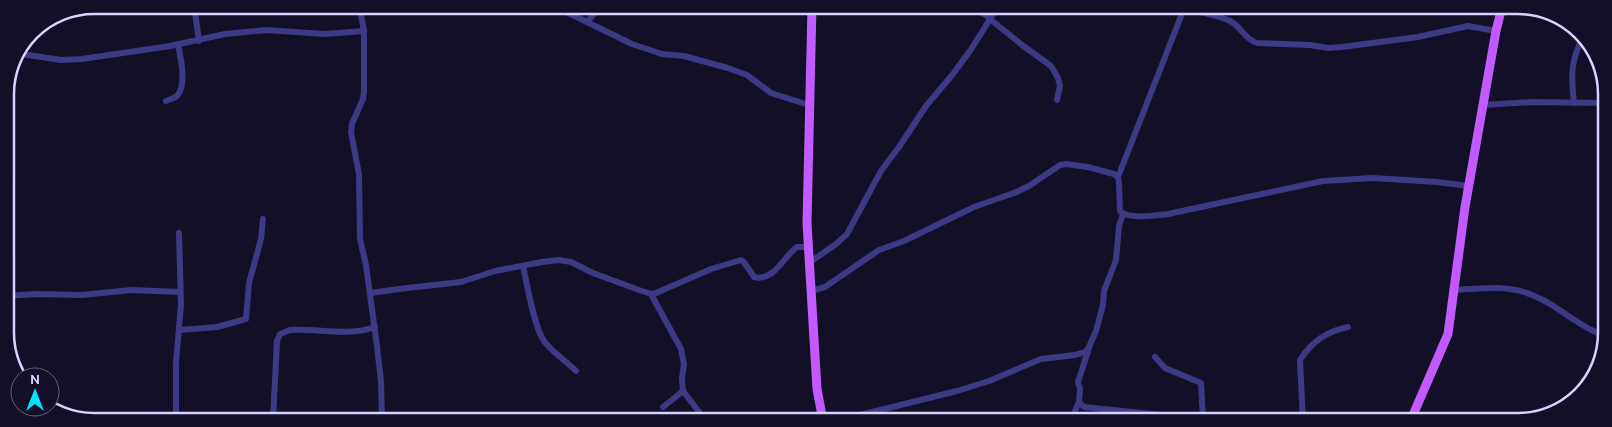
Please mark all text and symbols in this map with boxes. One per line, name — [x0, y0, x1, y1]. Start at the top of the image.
north arrow — [10, 367, 60, 417]
text: N — [30, 372, 40, 389]

